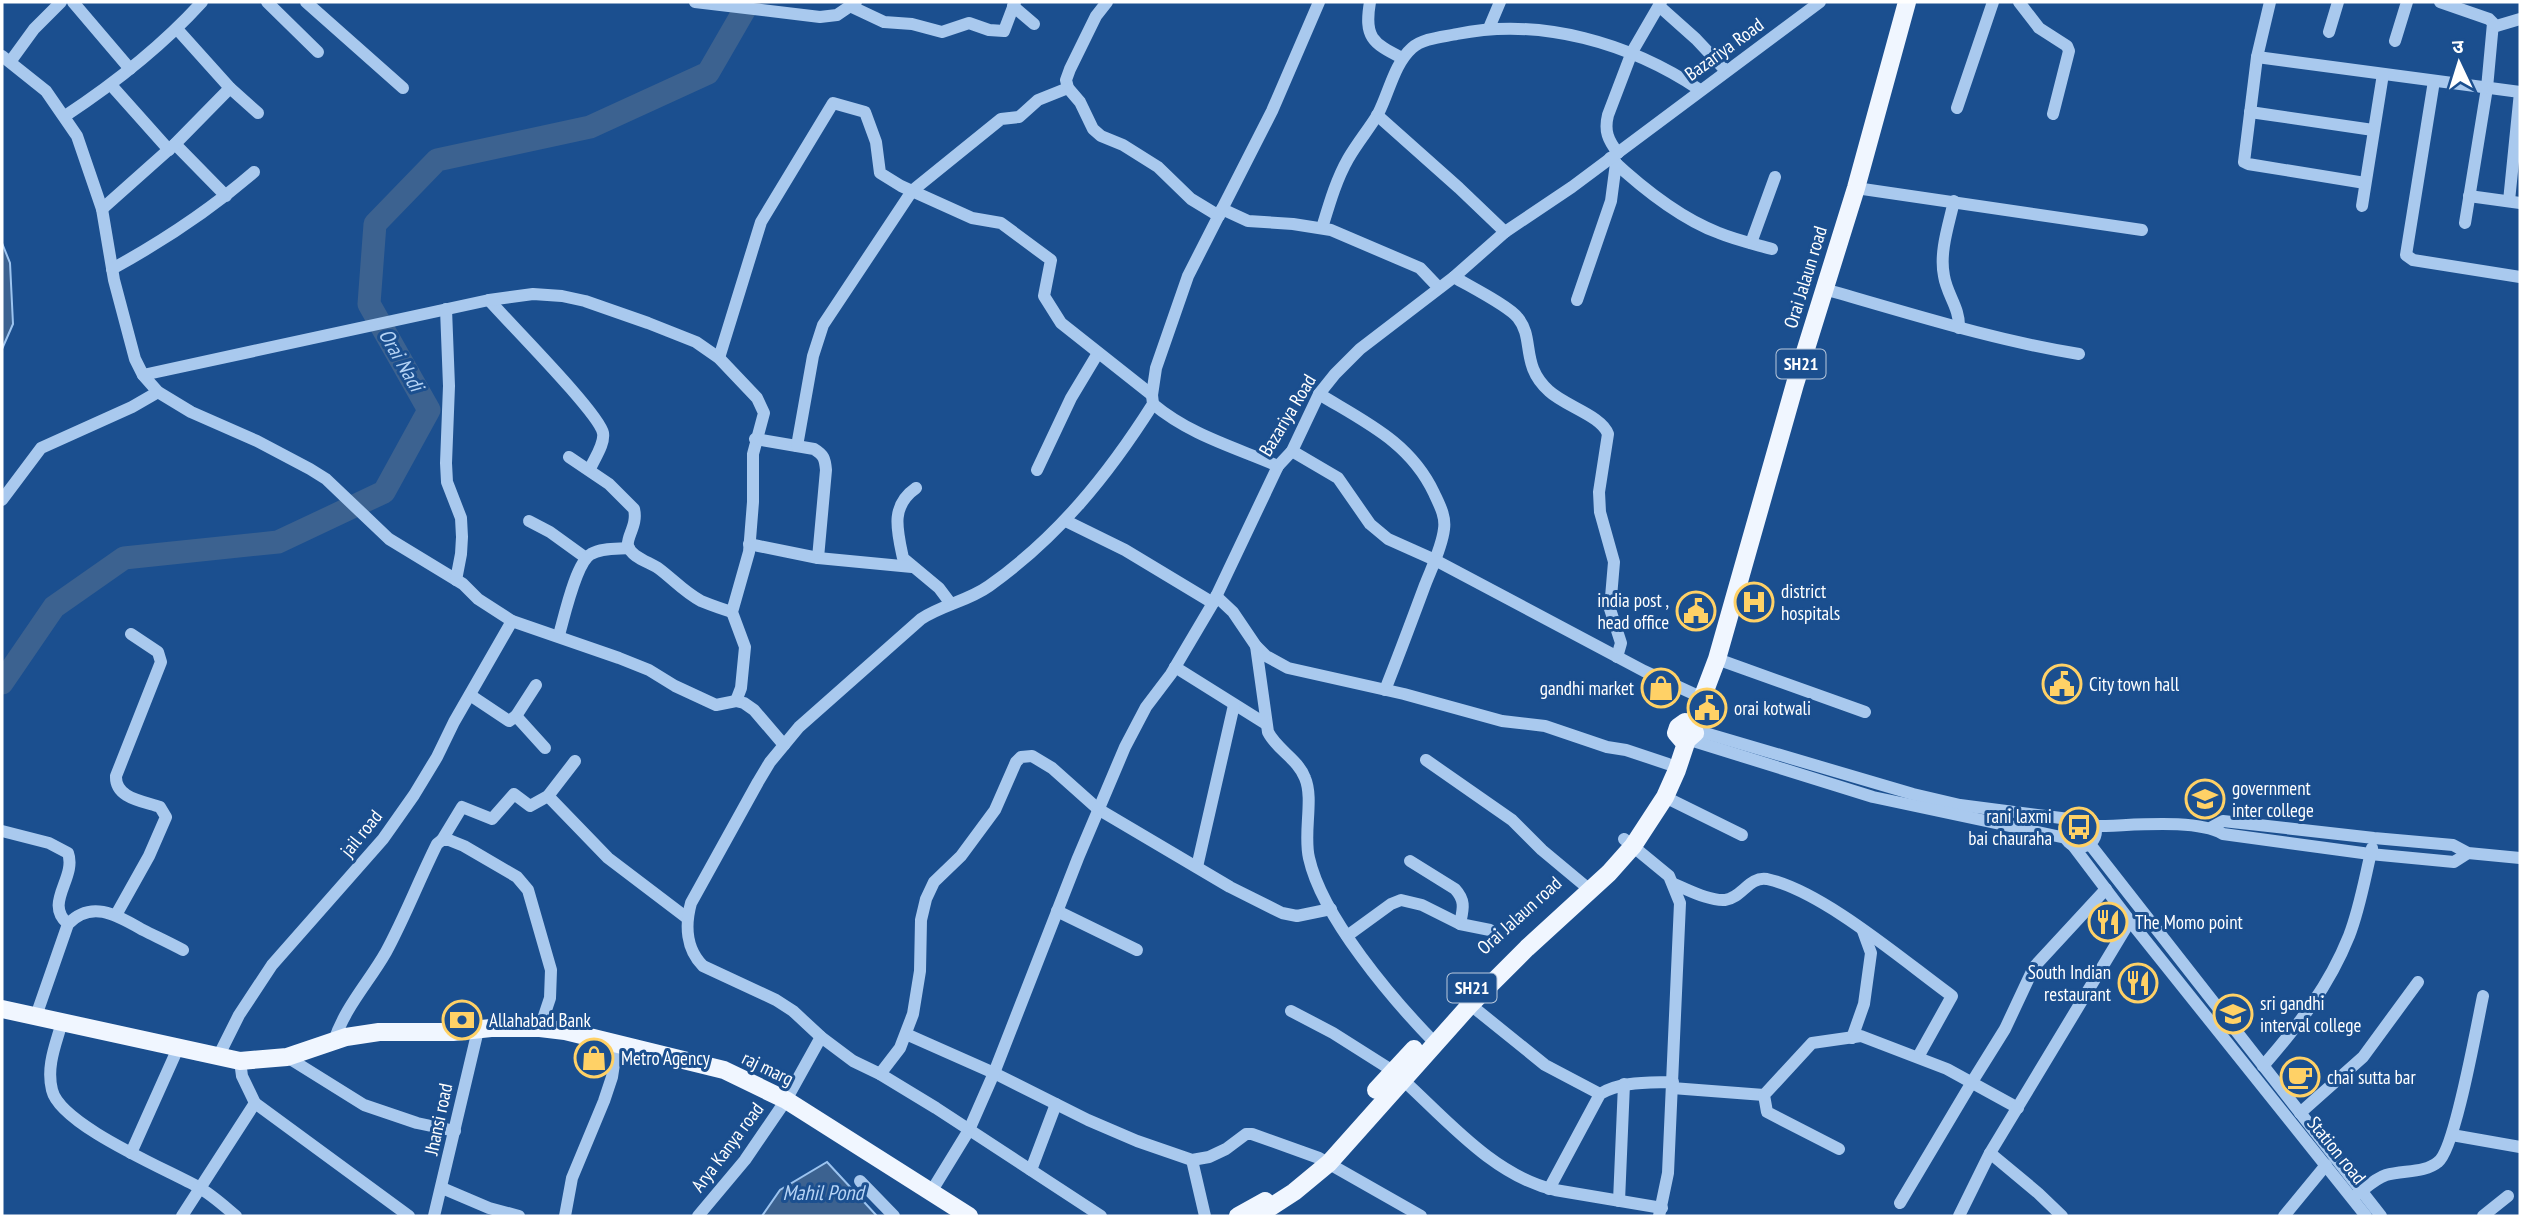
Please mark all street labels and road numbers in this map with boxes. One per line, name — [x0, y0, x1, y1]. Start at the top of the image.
street label: Bazariya Road — [1680, 12, 1768, 86]
street label: Orai Jalaun road — [1778, 223, 1832, 331]
road number: SH21 — [1776, 350, 1826, 378]
street label: Bazariya Road — [1253, 370, 1321, 460]
street label: jail road — [335, 805, 387, 861]
street label: Orai Jalaun road — [1472, 871, 1566, 959]
road number: SH21 — [1448, 973, 1496, 1002]
street label: raj marg — [738, 1045, 798, 1091]
street label: Jhansi road — [418, 1081, 457, 1158]
street label: Arya Kanya road — [686, 1097, 768, 1197]
street label: Station road — [2302, 1111, 2372, 1189]

